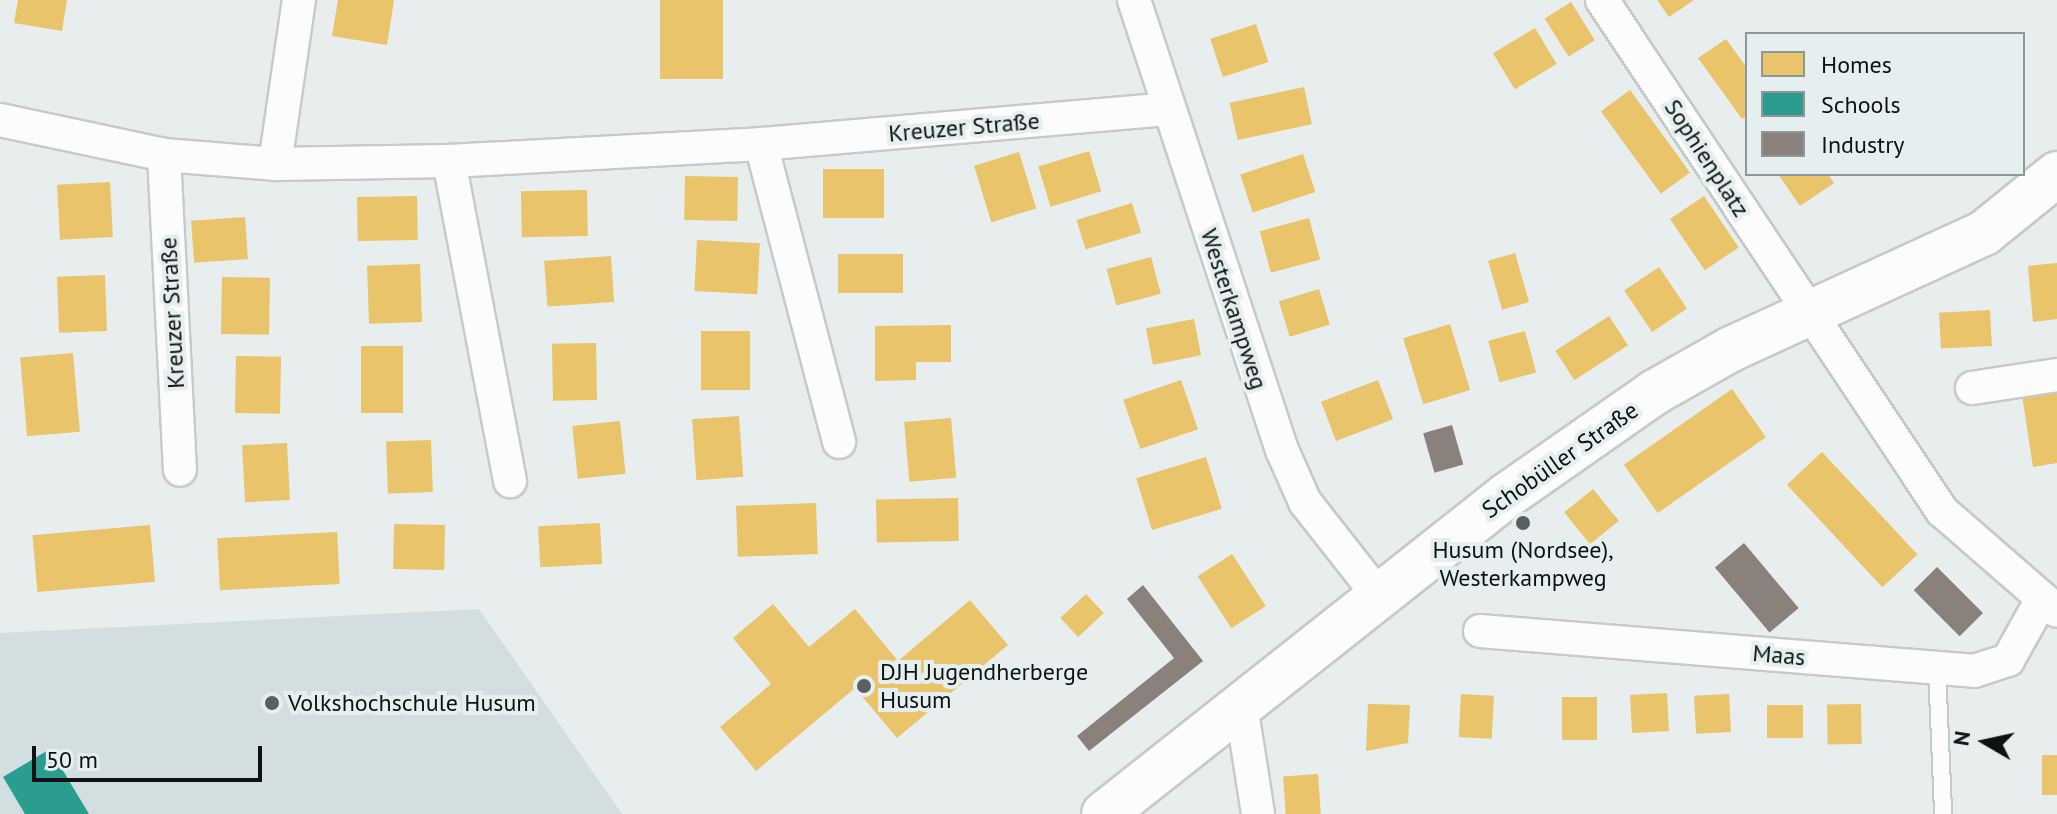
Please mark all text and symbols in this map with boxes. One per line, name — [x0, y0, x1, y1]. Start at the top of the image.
legend — [1745, 32, 2025, 176]
text: Homes — [1821, 49, 1892, 80]
text: Schools — [1821, 89, 1901, 120]
street label: Sophienplatz — [1658, 94, 1756, 222]
street label: Kreuzer Straße — [887, 106, 1041, 148]
text: Industry — [1821, 129, 1905, 160]
street label: Westerkampweg — [1194, 225, 1274, 393]
street label: Kreuzer Straße — [154, 236, 190, 390]
street label: Schobüller Straße — [1477, 396, 1643, 524]
marker: Husum (Nordsee), Westerkampweg — [1514, 514, 1532, 532]
place label: Husum (Nordsee), Westerkampweg — [1432, 536, 1614, 592]
street label: Maas — [1751, 638, 1807, 672]
place label: DJH Jugendherberge Husum — [880, 658, 1088, 714]
marker: DJH Jugendherberge Husum — [855, 677, 873, 695]
place label: Volkshochschule Husum — [288, 689, 536, 717]
marker: Volkshochschule Husum — [263, 694, 281, 712]
north arrow — [1945, 702, 2025, 782]
text: N — [1946, 729, 1976, 748]
scale bar — [36, 730, 266, 780]
text: 50 m — [46, 744, 98, 775]

